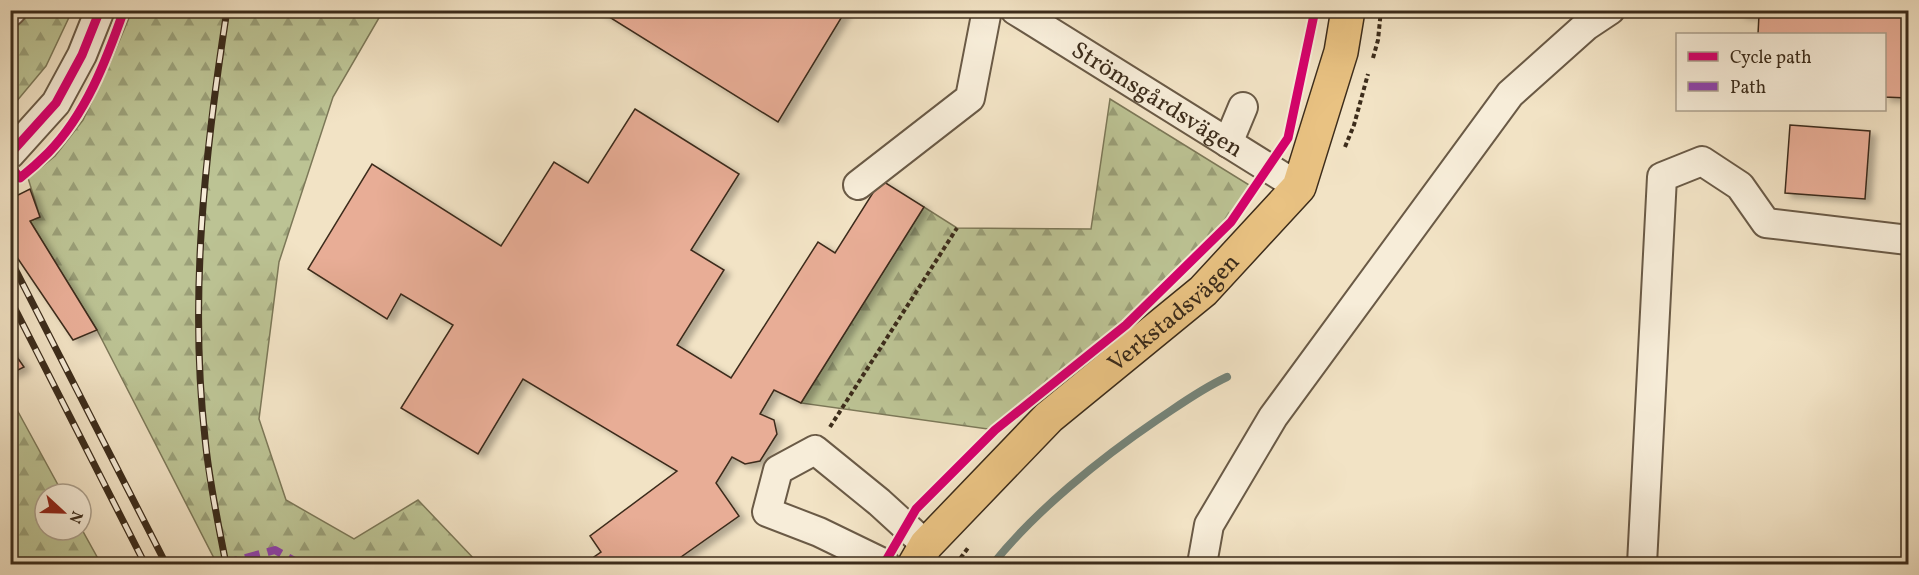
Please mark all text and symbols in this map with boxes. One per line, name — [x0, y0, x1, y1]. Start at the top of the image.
legend — [1676, 33, 1886, 111]
street label: Strömsgårdsvägen — [1064, 34, 1249, 167]
text: Cycle path — [1730, 46, 1812, 71]
text: Path — [1730, 76, 1766, 101]
street label: Verkstadsvägen — [1101, 247, 1248, 381]
north arrow — [33, 482, 93, 542]
text: N — [63, 507, 87, 527]

